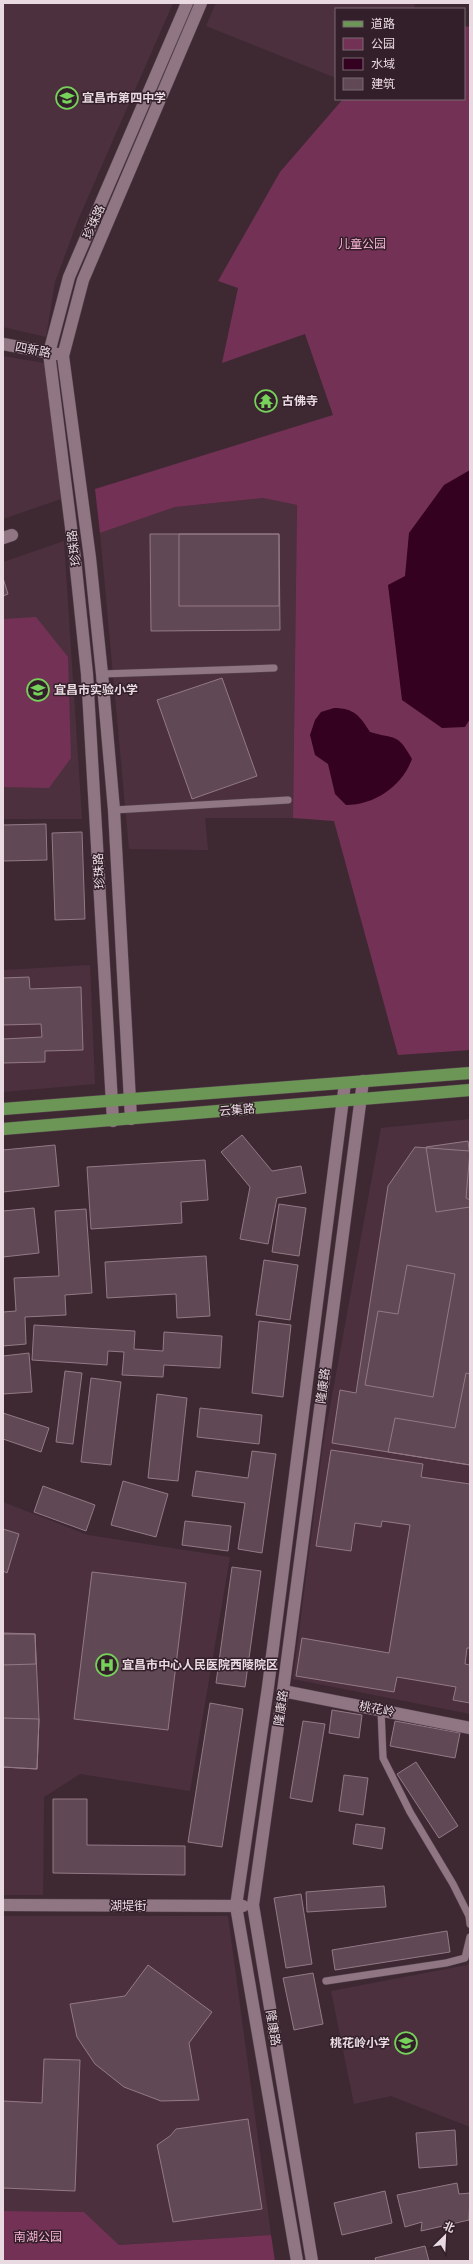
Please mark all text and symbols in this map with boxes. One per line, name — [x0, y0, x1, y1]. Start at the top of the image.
legend — [335, 8, 465, 100]
text: 道路 — [371, 17, 395, 31]
text: 公园 — [371, 37, 395, 51]
text: 水域 — [371, 57, 395, 71]
text: 建筑 — [371, 77, 395, 91]
school or university icon: 宜昌市第四中学 — [54, 85, 80, 111]
place label: 宜昌市第四中学 — [82, 91, 166, 105]
street label: 珍珠路 — [80, 203, 108, 241]
park label: 儿童公园 — [338, 237, 386, 251]
street label: 四新路 — [14, 340, 52, 360]
temple icon: 古佛寺 — [253, 388, 279, 414]
place label: 古佛寺 — [282, 394, 318, 408]
street label: 珍珠路 — [65, 529, 83, 567]
school or university icon: 宜昌市实验小学 — [25, 677, 51, 703]
place label: 宜昌市实验小学 — [54, 683, 138, 697]
street label: 珍珠路 — [91, 853, 107, 889]
street label: 云集路 — [218, 1101, 256, 1119]
street label: 隆康路 — [314, 1367, 332, 1405]
hospital icon: 宜昌市中心人民医院西陵院区 — [94, 1652, 120, 1678]
place label: 宜昌市中心人民医院西陵院区 — [122, 1658, 278, 1672]
street label: 隆康路 — [272, 1689, 290, 1727]
street label: 桃花岭 — [358, 1699, 396, 1719]
street label: 湖堤街 — [110, 1899, 146, 1913]
street label: 隆康路 — [263, 2009, 283, 2047]
school or university icon: 桃花岭小学 — [393, 2030, 419, 2056]
place label: 桃花岭小学 — [330, 2036, 390, 2050]
north arrow — [425, 2216, 465, 2256]
text: 北 — [442, 2219, 457, 2235]
park label: 南湖公园 — [14, 2230, 62, 2244]

